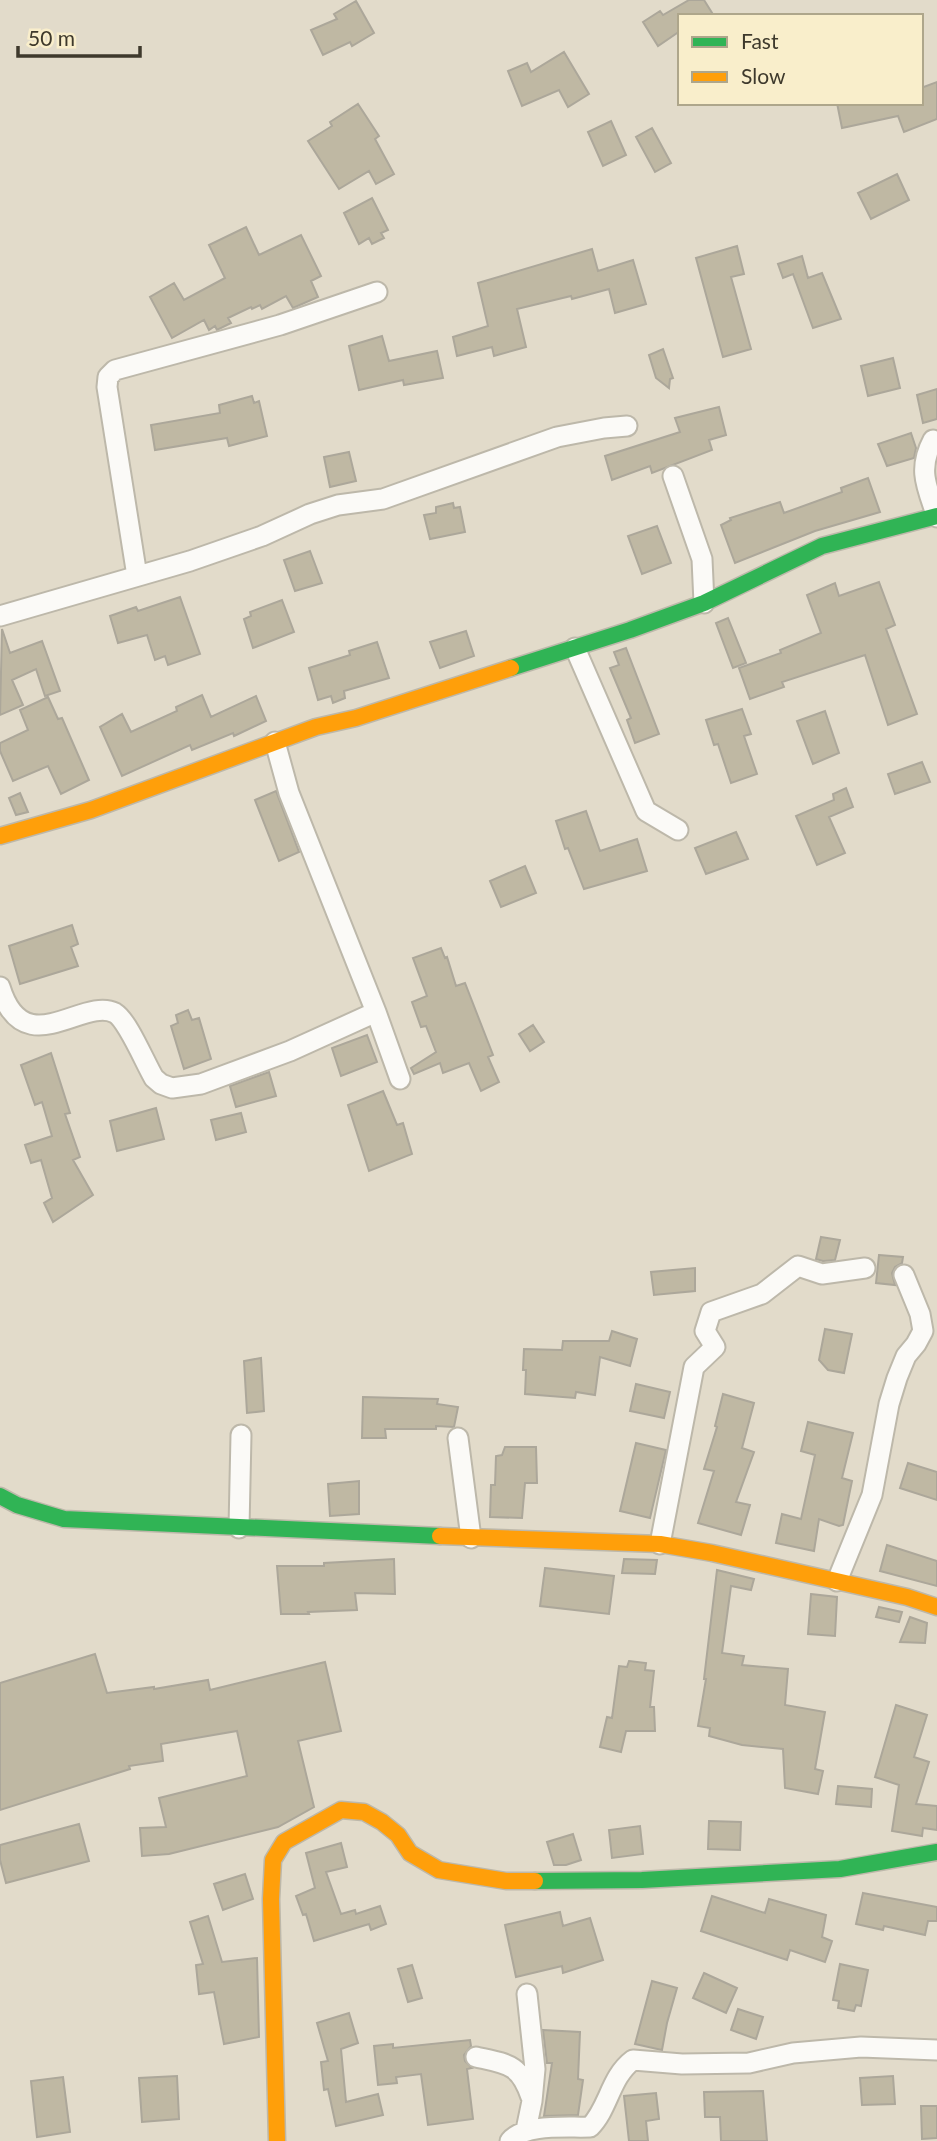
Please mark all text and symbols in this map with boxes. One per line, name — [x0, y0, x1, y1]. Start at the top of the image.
scale bar — [18, 14, 140, 58]
legend — [678, 14, 923, 105]
text: 50 m — [28, 25, 75, 50]
text: Fast — [741, 28, 779, 53]
text: Slow — [741, 63, 786, 88]

